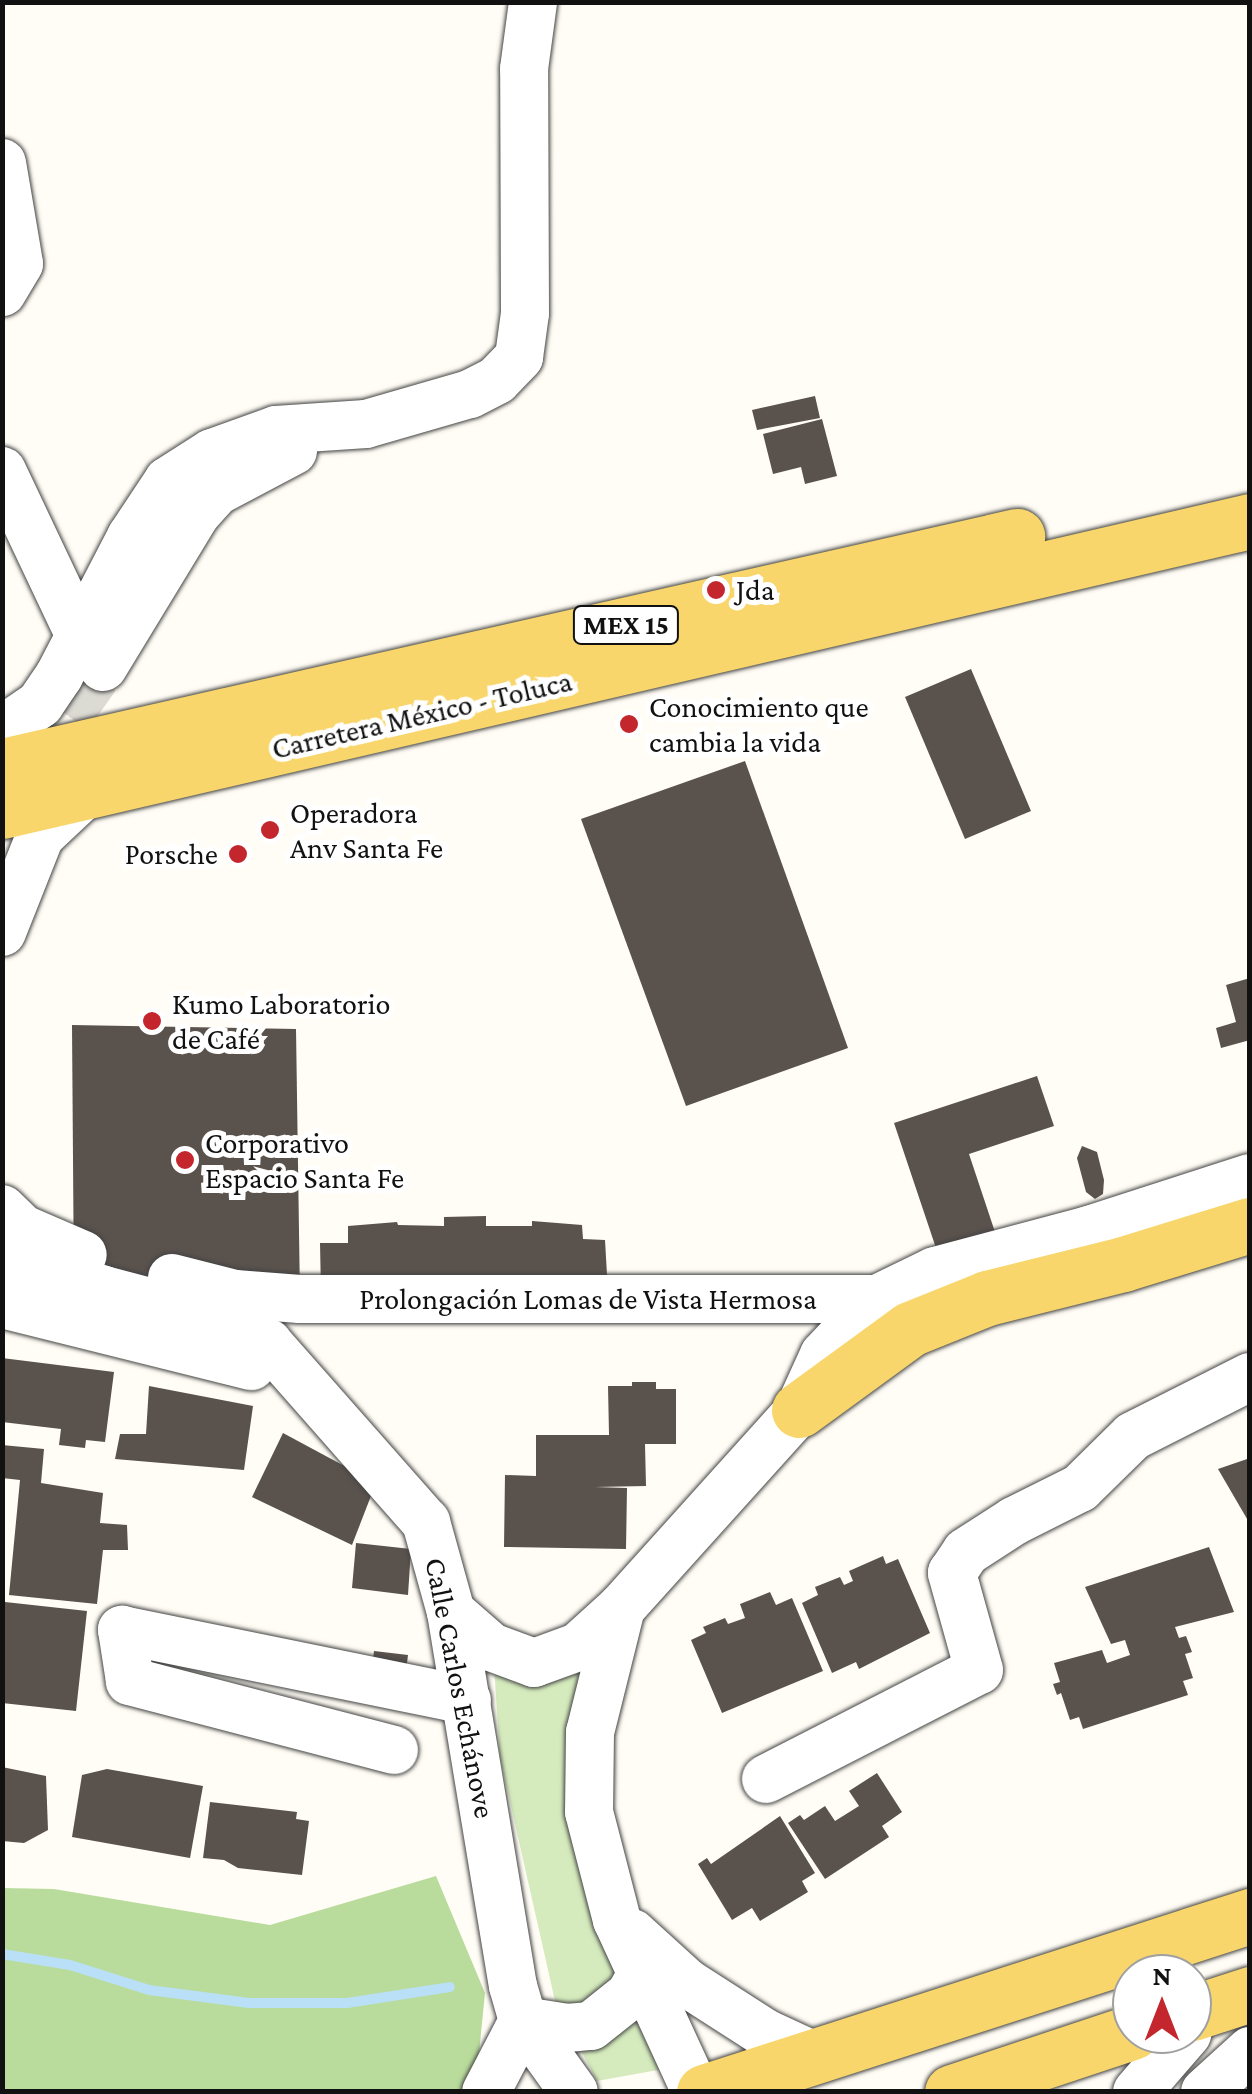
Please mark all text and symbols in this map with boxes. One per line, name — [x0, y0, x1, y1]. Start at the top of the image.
place label: Jda — [736, 572, 775, 608]
marker: Jda — [705, 579, 727, 601]
road number: MEX 15 — [571, 602, 681, 648]
street label: Carretera México - Toluca — [268, 663, 576, 767]
place label: Conocimiento que cambia la vida — [649, 689, 869, 760]
marker: Conocimiento que cambia la vida — [618, 713, 640, 735]
place label: Operadora Anv Santa Fe — [290, 795, 443, 866]
marker: Operadora Anv Santa Fe — [259, 819, 281, 841]
place label: Porsche — [125, 836, 218, 872]
marker: Porsche — [227, 843, 249, 865]
place label: Kumo Laboratorio de Café — [172, 986, 390, 1056]
marker: Kumo Laboratorio de Café — [141, 1010, 163, 1032]
place label: Corporativo Espacio Santa Fe — [205, 1125, 404, 1196]
marker: Corporativo Espacio Santa Fe — [174, 1149, 196, 1171]
street label: Prolongación Lomas de Vista Hermosa — [359, 1281, 817, 1317]
street label: Calle Carlos Echánove — [417, 1555, 503, 1821]
north arrow — [1112, 1954, 1212, 2054]
text: N — [1152, 1960, 1172, 1991]

